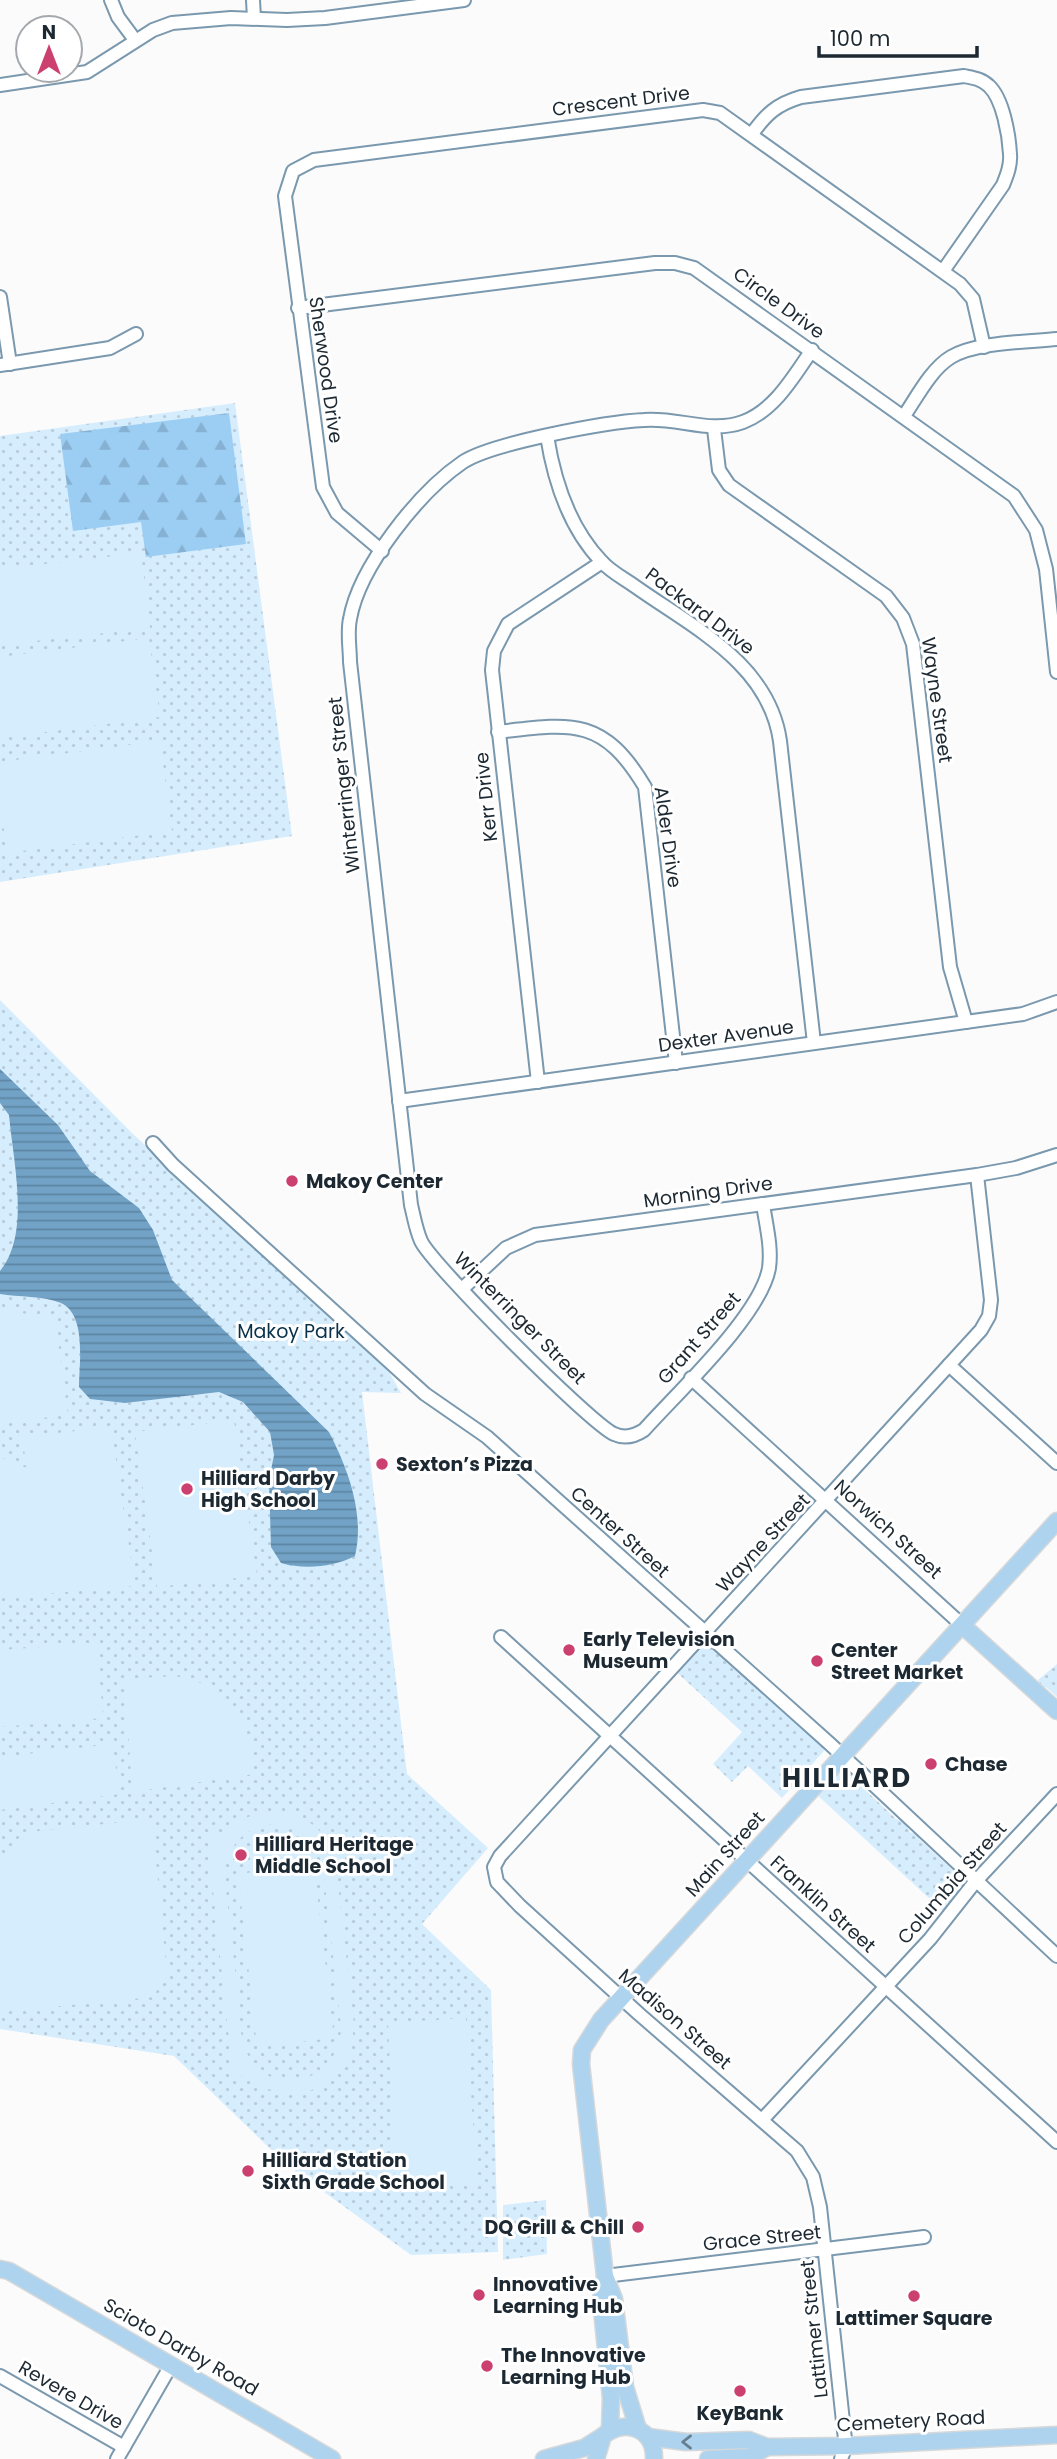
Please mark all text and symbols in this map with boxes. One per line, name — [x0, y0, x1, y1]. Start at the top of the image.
north arrow — [14, 14, 84, 84]
scale bar — [819, 14, 976, 58]
text: N — [42, 19, 56, 46]
text: 100 m — [830, 24, 890, 53]
street label: Crescent Drive — [551, 79, 691, 123]
street label: Circle Drive — [728, 261, 830, 345]
street label: Sherwood Drive — [302, 295, 350, 445]
street label: Packard Drive — [640, 561, 760, 661]
street label: Wayne Street — [915, 635, 959, 765]
street label: Winterringer Street — [321, 695, 367, 875]
street label: Kerr Drive — [468, 751, 504, 843]
street label: Alder Drive — [648, 785, 688, 889]
street label: Dexter Avenue — [657, 1013, 795, 1059]
place label: Makoy Center — [306, 1168, 443, 1195]
street label: Morning Drive — [642, 1170, 774, 1214]
marker: Makoy Center — [284, 1173, 300, 1189]
street label: Winterringer Street — [448, 1246, 592, 1390]
street label: Grant Street — [651, 1286, 747, 1390]
park label: Makoy Park — [237, 1318, 345, 1345]
place label: Sexton’s Pizza — [396, 1451, 533, 1478]
marker: Sexton’s Pizza — [374, 1456, 390, 1472]
place label: Hilliard Darby High School — [201, 1465, 336, 1514]
street label: Norwich Street — [828, 1473, 948, 1585]
street label: Center Street — [564, 1480, 676, 1584]
marker: Hilliard Darby High School — [179, 1481, 195, 1497]
street label: Wayne Street — [710, 1487, 816, 1599]
place label: Early Television Museum — [583, 1626, 735, 1675]
place label: Center Street Market — [831, 1637, 964, 1686]
marker: Early Television Museum — [561, 1642, 577, 1658]
marker: Center Street Market — [809, 1653, 825, 1669]
place label: Chase — [945, 1751, 1008, 1778]
marker: Chase — [923, 1756, 939, 1772]
district label: HILLIARD — [782, 1760, 912, 1796]
street label: Main Street — [679, 1805, 771, 1903]
street label: Columbia Street — [891, 1816, 1013, 1950]
place label: Hilliard Heritage Middle School — [255, 1831, 414, 1880]
marker: Hilliard Heritage Middle School — [233, 1847, 249, 1863]
street label: Franklin Street — [764, 1849, 882, 1959]
street label: Madison Street — [613, 1962, 737, 2076]
place label: Hilliard Station Sixth Grade School — [262, 2147, 445, 2196]
marker: Hilliard Station Sixth Grade School — [240, 2163, 256, 2179]
place label: DQ Grill & Chill — [484, 2214, 624, 2241]
street label: Grace Street — [702, 2218, 823, 2258]
marker: DQ Grill & Chill — [630, 2219, 646, 2235]
street label: Lattimer Street — [793, 2259, 835, 2399]
place label: Innovative Learning Hub — [493, 2271, 623, 2320]
marker: Innovative Learning Hub — [471, 2287, 487, 2303]
marker: Lattimer Square — [906, 2288, 922, 2304]
street label: Scioto Darby Road — [98, 2292, 264, 2402]
place label: Lattimer Square — [835, 2305, 993, 2332]
place label: The Innovative Learning Hub — [501, 2342, 646, 2391]
street label: Revere Drive — [13, 2354, 129, 2436]
marker: The Innovative Learning Hub — [479, 2358, 495, 2374]
marker: KeyBank — [732, 2383, 748, 2399]
place label: KeyBank — [697, 2400, 784, 2427]
street label: Cemetery Road — [836, 2404, 986, 2438]
one-way arrow — [681, 2434, 692, 2450]

